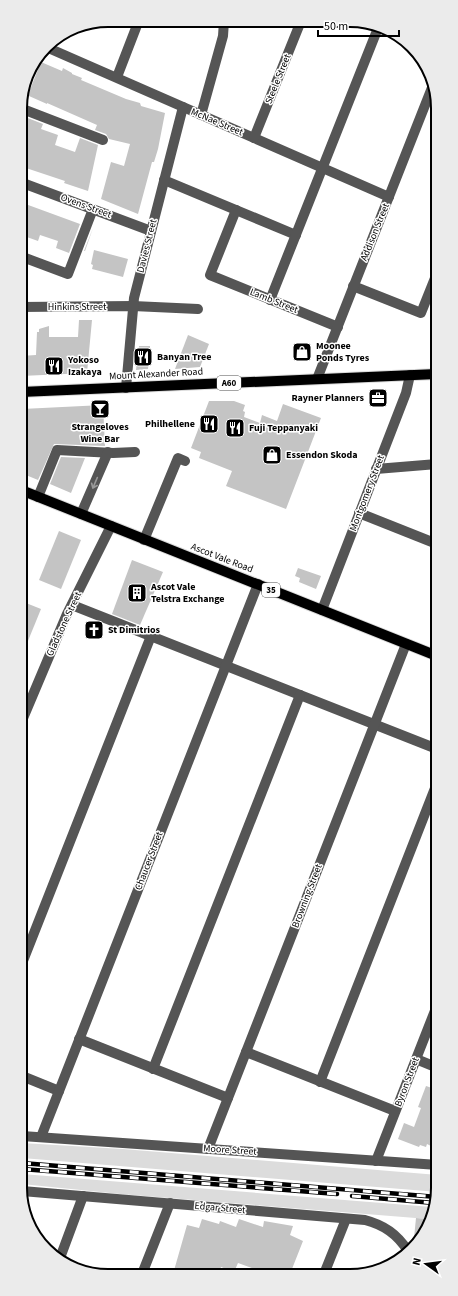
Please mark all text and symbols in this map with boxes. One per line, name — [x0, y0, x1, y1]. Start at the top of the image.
scale bar — [318, 12, 399, 38]
text: 50 m — [324, 18, 348, 35]
street label: Steele Street — [262, 51, 295, 106]
street label: McNae Street — [189, 105, 246, 139]
street label: Ovens Street — [59, 190, 114, 222]
street label: Addison Street — [357, 200, 393, 263]
street label: Davies Street — [134, 217, 161, 274]
street label: Lamb Street — [248, 285, 301, 317]
street label: Hinkins Street — [48, 300, 107, 314]
place label: Moonee Ponds Tyres — [316, 339, 370, 365]
shop icon: Moonee Ponds Tyres — [291, 341, 313, 363]
restaurant icon: Banyan Tree — [132, 346, 154, 368]
place label: Banyan Tree — [157, 350, 211, 364]
place label: Yokoso Izakaya — [67, 353, 102, 379]
restaurant icon: Yokoso Izakaya — [43, 355, 65, 377]
street label: Mount Alexander Road — [109, 365, 203, 383]
road number: A60 — [217, 376, 241, 390]
office icon: Rayner Planners — [367, 387, 389, 409]
place label: Rayner Planners — [292, 391, 365, 405]
bar icon: Strangeloves Wine Bar — [89, 398, 111, 420]
restaurant icon: Philhellene — [198, 413, 220, 435]
place label: Philhellene — [145, 417, 195, 431]
restaurant icon: Fuji Teppanyaki — [224, 417, 246, 439]
place label: Strangeloves Wine Bar — [71, 420, 129, 446]
place label: Fuji Teppanyaki — [249, 421, 318, 435]
shop icon: Essendon Skoda — [261, 444, 283, 466]
place label: Essendon Skoda — [286, 448, 358, 462]
street label: Montgomery Street — [346, 452, 388, 533]
one-way arrow — [90, 477, 98, 489]
street label: Ascot Vale Road — [189, 540, 255, 576]
place label: Ascot Vale Telstra Exchange — [150, 580, 225, 606]
building icon: Ascot Vale Telstra Exchange — [126, 582, 148, 604]
road number: 35 — [262, 583, 280, 597]
street label: Gladstone Street — [43, 589, 85, 658]
church icon: St Dimitrios — [83, 619, 105, 641]
place label: St Dimitrios — [108, 623, 161, 637]
street label: Chaucer Street — [131, 829, 167, 892]
street label: Browning Street — [288, 861, 326, 930]
street label: Byron Street — [391, 1055, 423, 1109]
street label: Moore Street — [203, 1141, 258, 1159]
street label: Edgar Street — [194, 1199, 247, 1217]
north arrow — [406, 1244, 446, 1284]
text: N — [409, 1256, 425, 1267]

